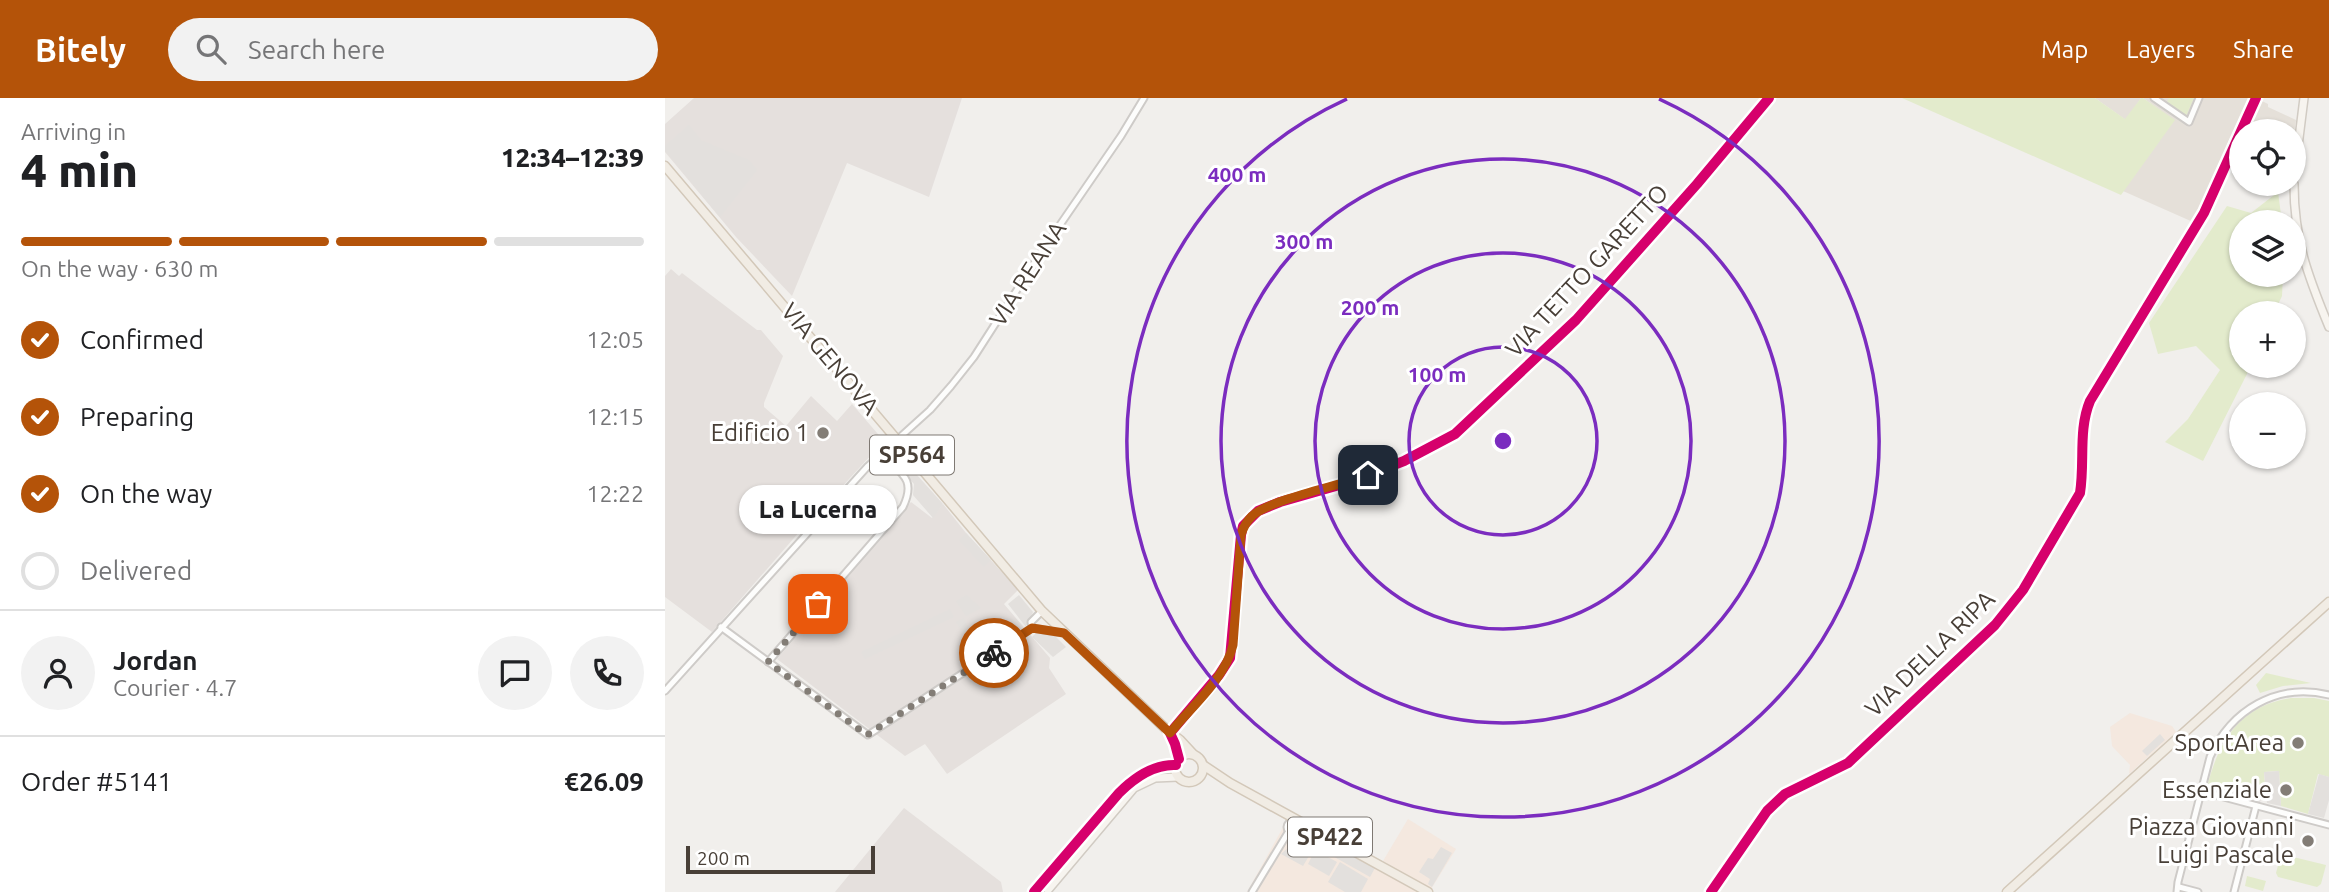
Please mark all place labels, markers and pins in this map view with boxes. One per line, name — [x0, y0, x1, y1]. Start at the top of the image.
place label: Edificio 1 — [711, 419, 809, 446]
marker: Edificio 1 — [815, 425, 831, 441]
centre of rings — [1491, 429, 1515, 453]
pin — [1338, 445, 1398, 505]
callout: La Lucerna — [739, 485, 897, 534]
pin — [788, 574, 848, 634]
place label: SportArea — [2175, 729, 2284, 756]
marker: SportArea — [2290, 735, 2306, 751]
place label: Essenziale — [2162, 776, 2272, 803]
marker: Essenziale — [2278, 782, 2294, 798]
place label: Piazza Giovanni Luigi Pascale — [2129, 813, 2294, 868]
marker: Piazza Giovanni Luigi Pascale — [2300, 833, 2316, 849]

